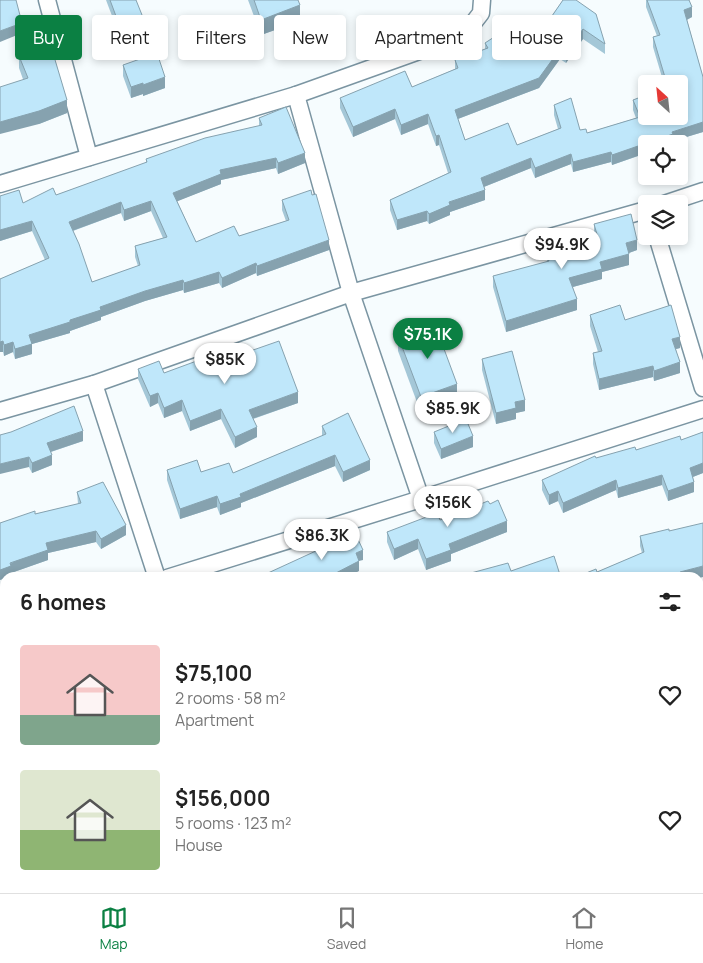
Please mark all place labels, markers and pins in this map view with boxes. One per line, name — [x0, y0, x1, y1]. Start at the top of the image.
pin: $94.9K — [521, 228, 603, 270]
pin: $75.1K — [387, 318, 469, 360]
pin: $85K — [195, 342, 255, 385]
pin: $85.9K — [412, 392, 494, 434]
pin: $156K — [413, 486, 483, 528]
pin: $86.3K — [281, 518, 363, 561]

